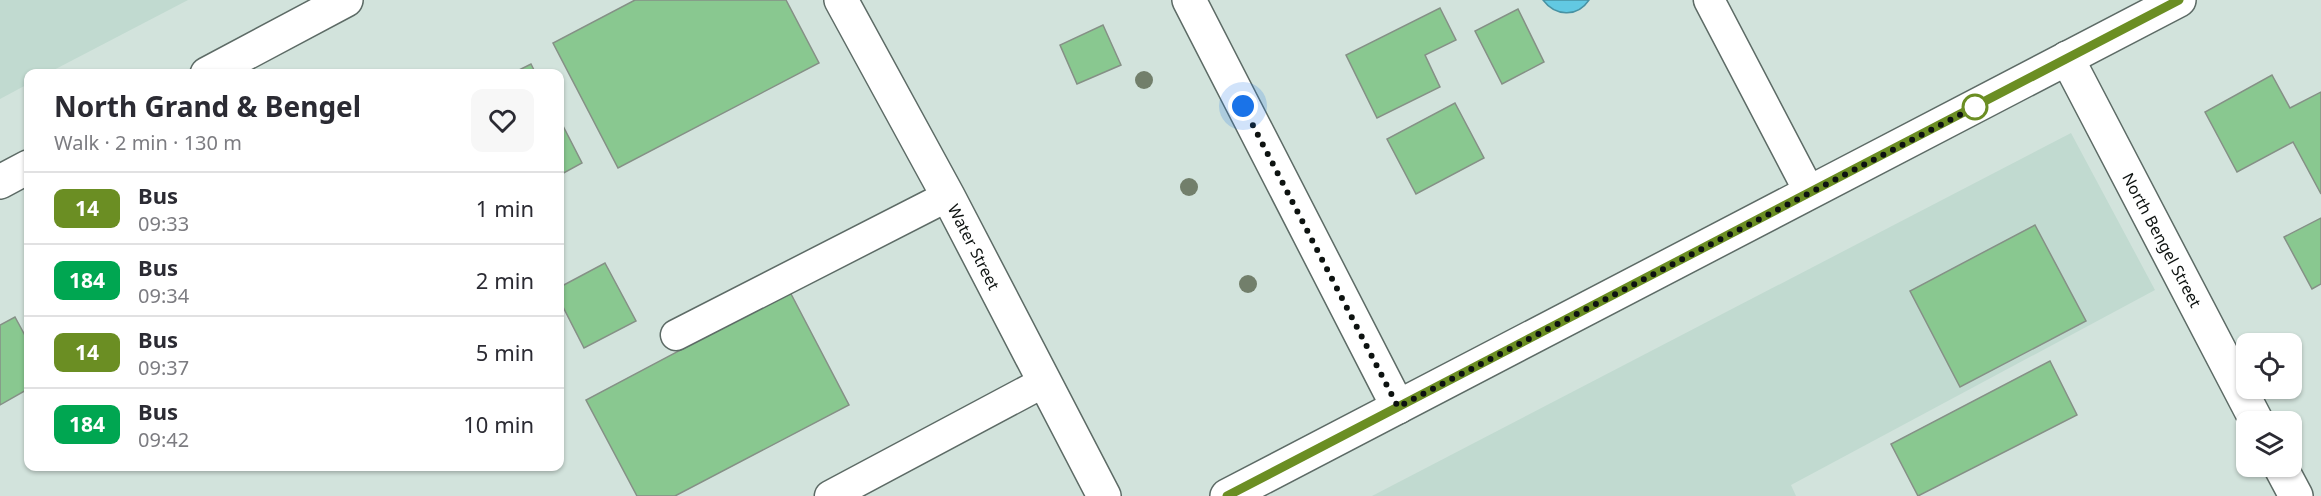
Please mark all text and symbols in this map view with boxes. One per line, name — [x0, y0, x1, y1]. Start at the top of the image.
text: North Grand & Bengel — [54, 87, 361, 125]
button: heart — [471, 89, 534, 152]
your location — [1228, 91, 1258, 121]
unlabelled marker — [1962, 94, 1988, 120]
text: Walk · 2 min · 130 m — [54, 129, 242, 156]
street label: North Bengel Street — [2117, 169, 2207, 311]
text: Bus — [138, 180, 178, 210]
text: 1 min — [476, 193, 534, 223]
text: 14 — [75, 194, 99, 222]
street label: Water Street — [943, 200, 1005, 294]
text: 09:33 — [138, 210, 189, 237]
text: Bus — [138, 252, 178, 282]
text: 2 min — [476, 265, 534, 295]
text: 184 — [69, 266, 105, 294]
text: 09:34 — [138, 282, 189, 309]
text: Bus — [138, 324, 178, 354]
map controls — [2236, 333, 2302, 477]
button: locate — [2236, 333, 2302, 399]
text: 5 min — [476, 337, 534, 367]
text: 14 — [75, 338, 99, 366]
text: 09:37 — [138, 354, 189, 381]
text: Bus — [138, 396, 178, 426]
text: 10 min — [463, 409, 534, 439]
text: 184 — [69, 410, 105, 438]
button: layers — [2236, 411, 2302, 477]
text: 09:42 — [138, 426, 189, 453]

